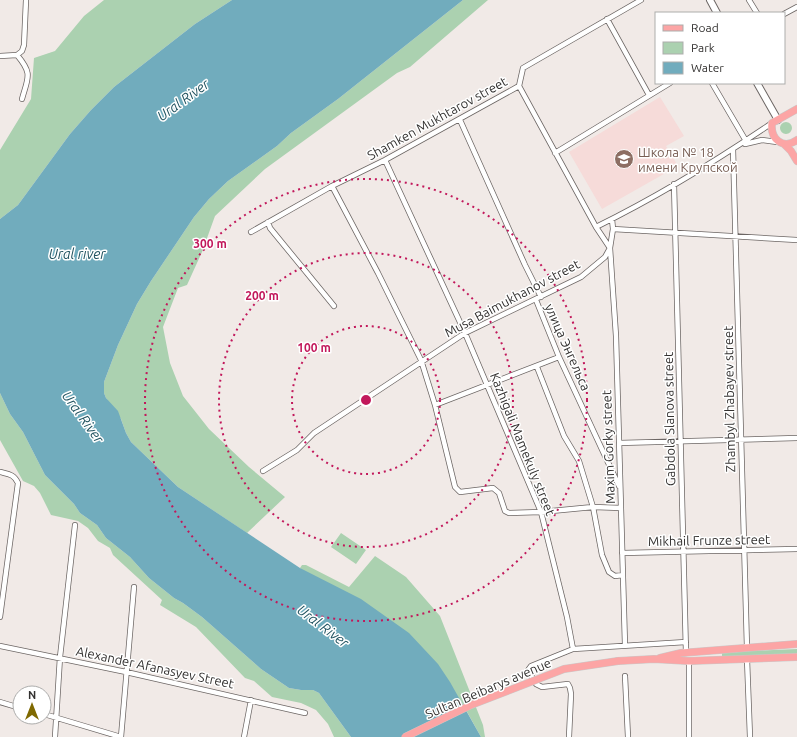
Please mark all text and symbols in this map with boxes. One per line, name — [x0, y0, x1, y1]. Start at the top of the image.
legend — [655, 12, 785, 84]
text: Road — [691, 21, 719, 34]
text: Park — [691, 41, 715, 54]
text: Water — [691, 61, 724, 74]
street label: Shamken Mukhtarov street — [365, 74, 509, 162]
water label: Ural River — [154, 75, 213, 124]
place label: Школа № 18 имени Крупской — [638, 145, 738, 174]
school or university icon: Школа № 18 имени Крупской — [613, 148, 635, 170]
text: 300 m — [193, 237, 227, 250]
water label: Ural river — [48, 246, 106, 262]
street label: Musa Baimukhanov street — [442, 256, 582, 340]
text: 200 m — [245, 289, 279, 302]
street label: улица Энгельса — [543, 301, 593, 393]
street label: Zhambyl Zhabayev street — [721, 326, 737, 472]
text: 100 m — [297, 341, 331, 354]
street label: Gabdola Slanova street — [661, 352, 677, 486]
street label: Kazhigali Mamekuly street — [488, 370, 558, 518]
water label: Ural River — [59, 388, 108, 447]
street label: Maxim Gorky street — [599, 390, 617, 504]
centre of rings — [359, 393, 373, 407]
street label: Mikhail Frunze street — [648, 532, 770, 548]
water label: Ural River — [294, 601, 352, 651]
street label: Alexander Afanasyev Street — [75, 643, 235, 691]
street label: Sultan Beibarys avenue — [423, 655, 553, 721]
north arrow — [12, 685, 52, 725]
text: N — [28, 689, 36, 701]

